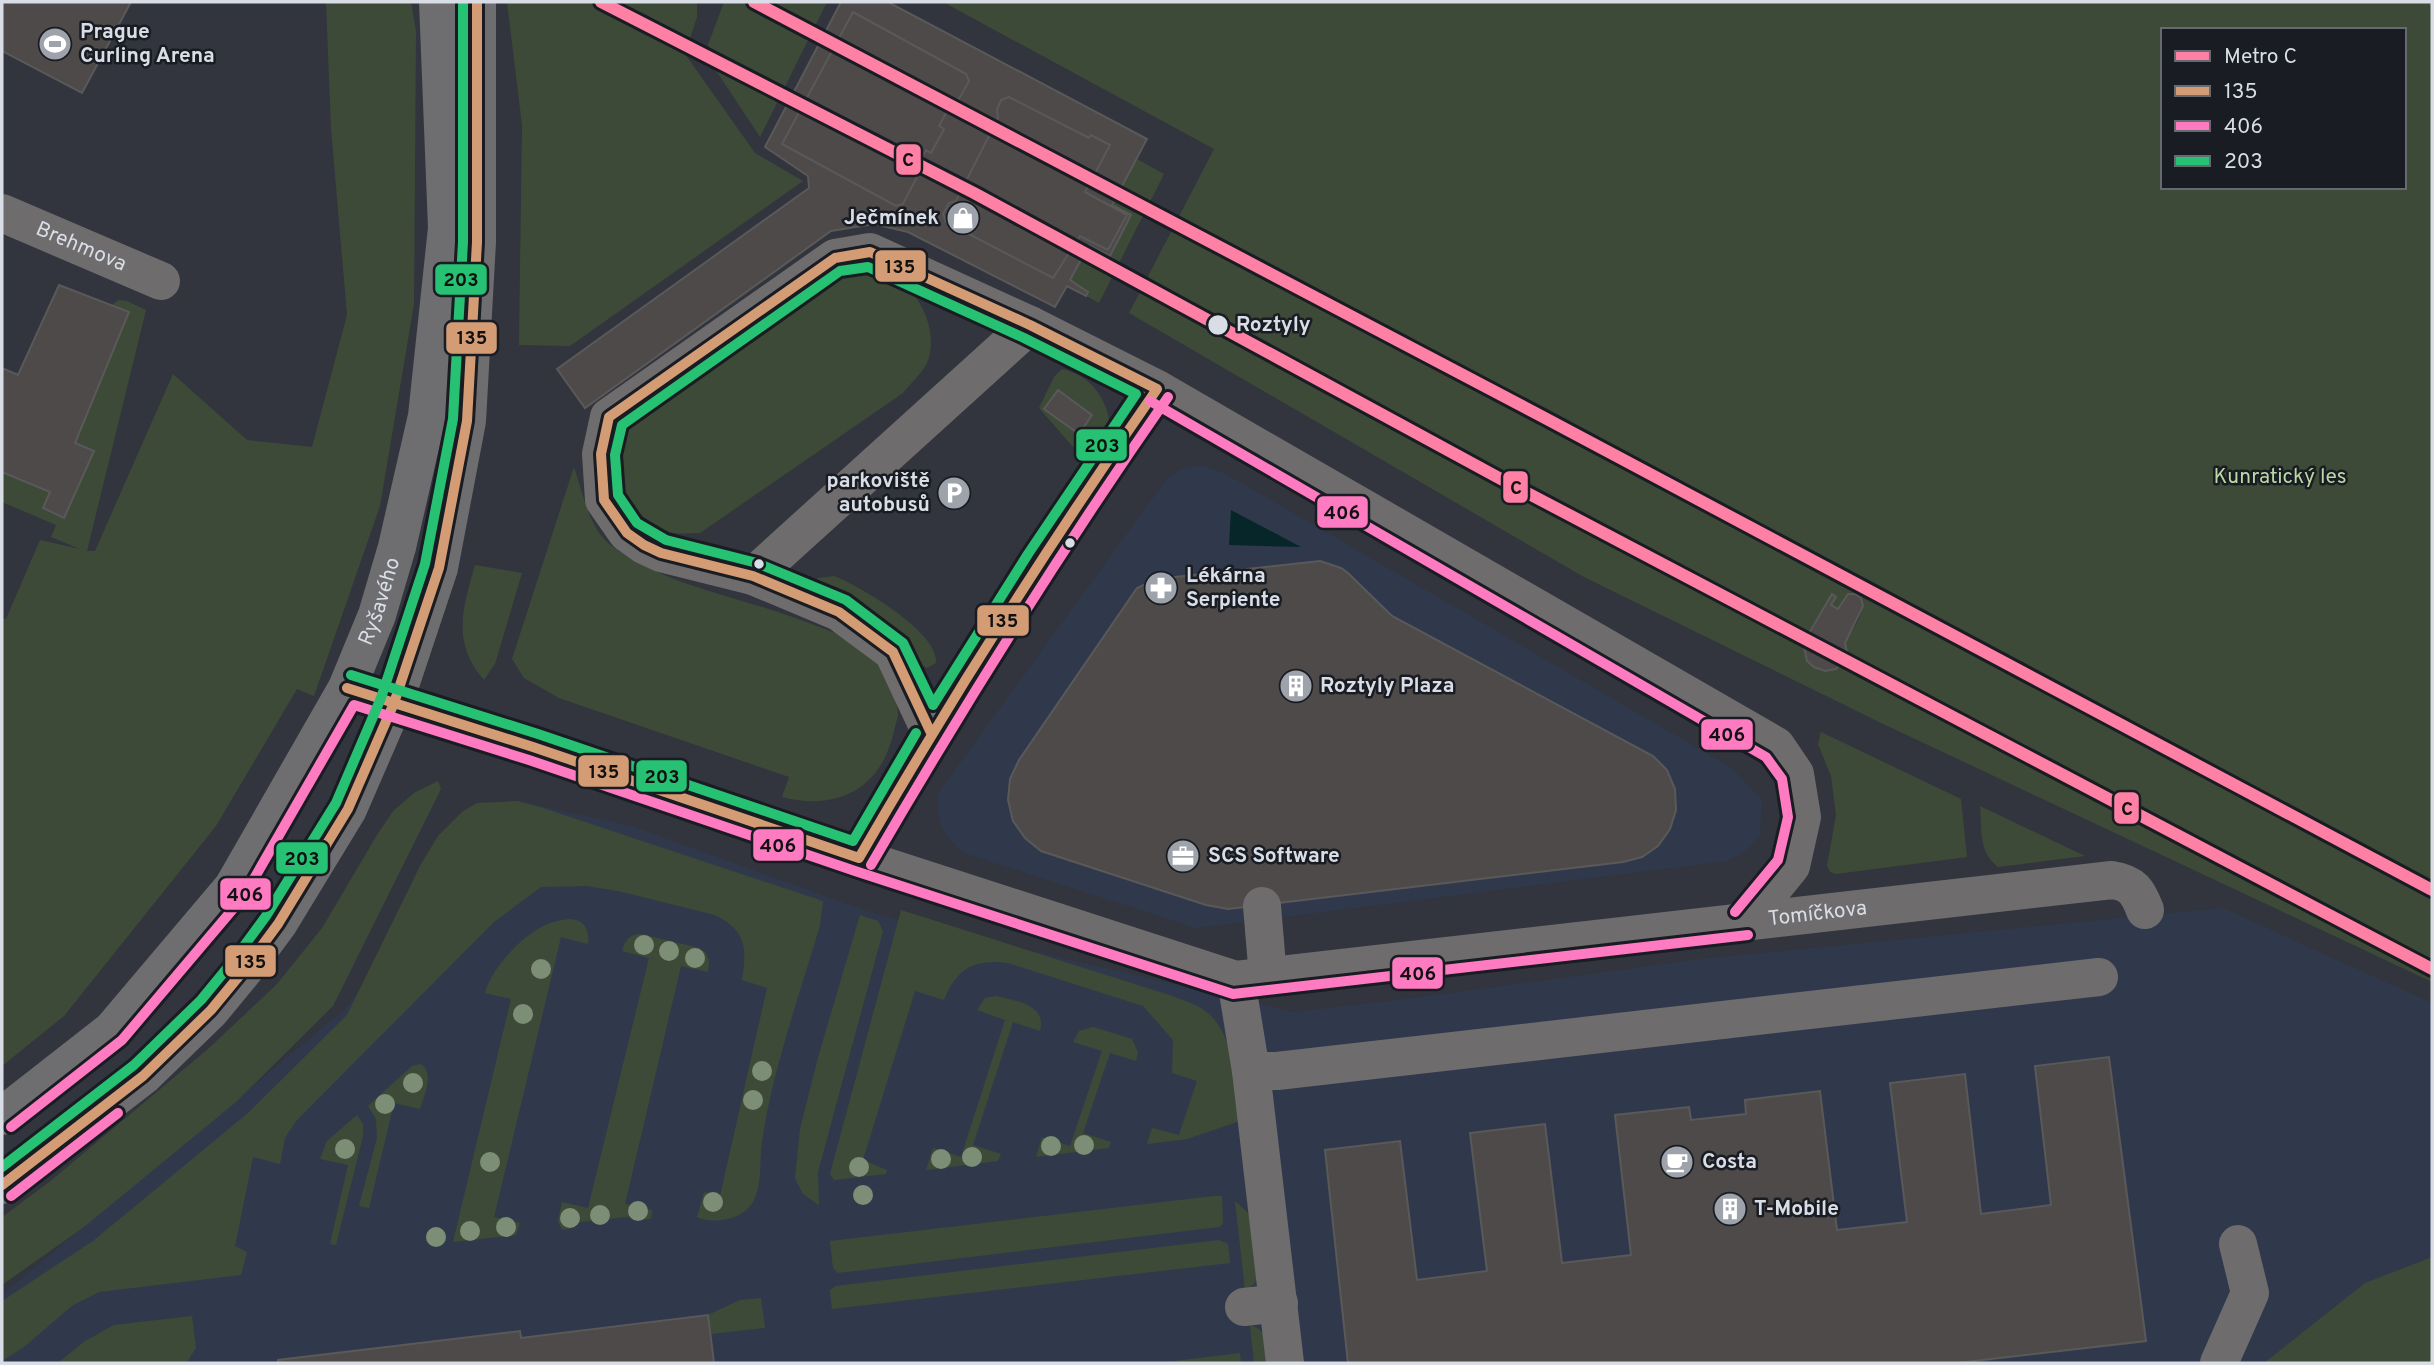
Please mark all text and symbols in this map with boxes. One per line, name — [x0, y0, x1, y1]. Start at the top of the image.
place label: Prague Curling Arena — [80, 19, 215, 70]
sports icon: Prague Curling Arena — [36, 25, 74, 63]
legend — [2161, 28, 2406, 189]
text: Metro C — [2224, 44, 2297, 71]
text: 135 — [2224, 79, 2258, 106]
text: 406 — [2224, 114, 2263, 141]
line badge: C — [895, 143, 922, 176]
text: C — [902, 149, 914, 173]
text: 203 — [2224, 149, 2263, 176]
shop icon: Ječmínek — [944, 199, 982, 237]
place label: Ječmínek — [844, 205, 939, 232]
street label: Brehmova — [32, 216, 131, 278]
line badge: 135 — [874, 249, 927, 283]
text: 135 — [885, 256, 915, 280]
line badge: 203 — [434, 263, 488, 296]
text: 203 — [443, 269, 479, 293]
place label: Roztyly — [1236, 312, 1311, 339]
marker: Roztyly — [1206, 313, 1230, 337]
line badge: 135 — [445, 321, 498, 355]
text: 135 — [457, 327, 487, 351]
line badge: 203 — [1075, 428, 1128, 462]
text: 203 — [1084, 435, 1120, 459]
park label: Kunratický les — [2213, 464, 2347, 491]
place label: parkoviště autobusů — [826, 468, 930, 519]
line badge: C — [1502, 470, 1529, 504]
parking icon: parkoviště autobusů — [935, 474, 973, 512]
text: C — [1510, 477, 1522, 501]
line badge: 406 — [1316, 495, 1369, 529]
text: 406 — [1324, 502, 1360, 526]
unlabelled marker — [1063, 536, 1077, 550]
street label: Ryšavého — [352, 554, 407, 650]
unlabelled marker — [752, 557, 766, 571]
place label: Lékárna Serpiente — [1186, 563, 1281, 614]
pharmacy icon: Lékárna Serpiente — [1142, 569, 1180, 607]
line badge: 135 — [976, 604, 1030, 637]
text: 135 — [988, 610, 1018, 634]
building icon: Roztyly Plaza — [1277, 667, 1315, 705]
place label: Roztyly Plaza — [1320, 673, 1454, 700]
line badge: 406 — [1700, 718, 1754, 751]
text: 406 — [1709, 724, 1745, 748]
line badge: 135 — [577, 754, 630, 788]
line badge: 203 — [635, 759, 688, 793]
text: 135 — [589, 761, 619, 785]
text: 203 — [644, 766, 680, 790]
line badge: C — [2113, 791, 2140, 825]
text: C — [2121, 798, 2133, 822]
line badge: 406 — [752, 828, 805, 862]
text: 406 — [760, 835, 796, 859]
office icon: SCS Software — [1164, 837, 1202, 875]
line badge: 203 — [275, 841, 329, 875]
place label: SCS Software — [1208, 843, 1340, 870]
text: 203 — [284, 848, 320, 872]
line badge: 406 — [219, 877, 272, 911]
text: 406 — [227, 884, 263, 908]
street label: Tomíčkova — [1767, 895, 1868, 933]
line badge: 135 — [224, 944, 277, 978]
text: 135 — [236, 951, 266, 975]
line badge: 406 — [1391, 956, 1444, 990]
text: 406 — [1400, 963, 1436, 987]
cafe icon: Costa — [1658, 1143, 1696, 1181]
place label: Costa — [1702, 1149, 1757, 1176]
building icon: T-Mobile — [1711, 1190, 1749, 1228]
place label: T-Mobile — [1754, 1196, 1839, 1223]

